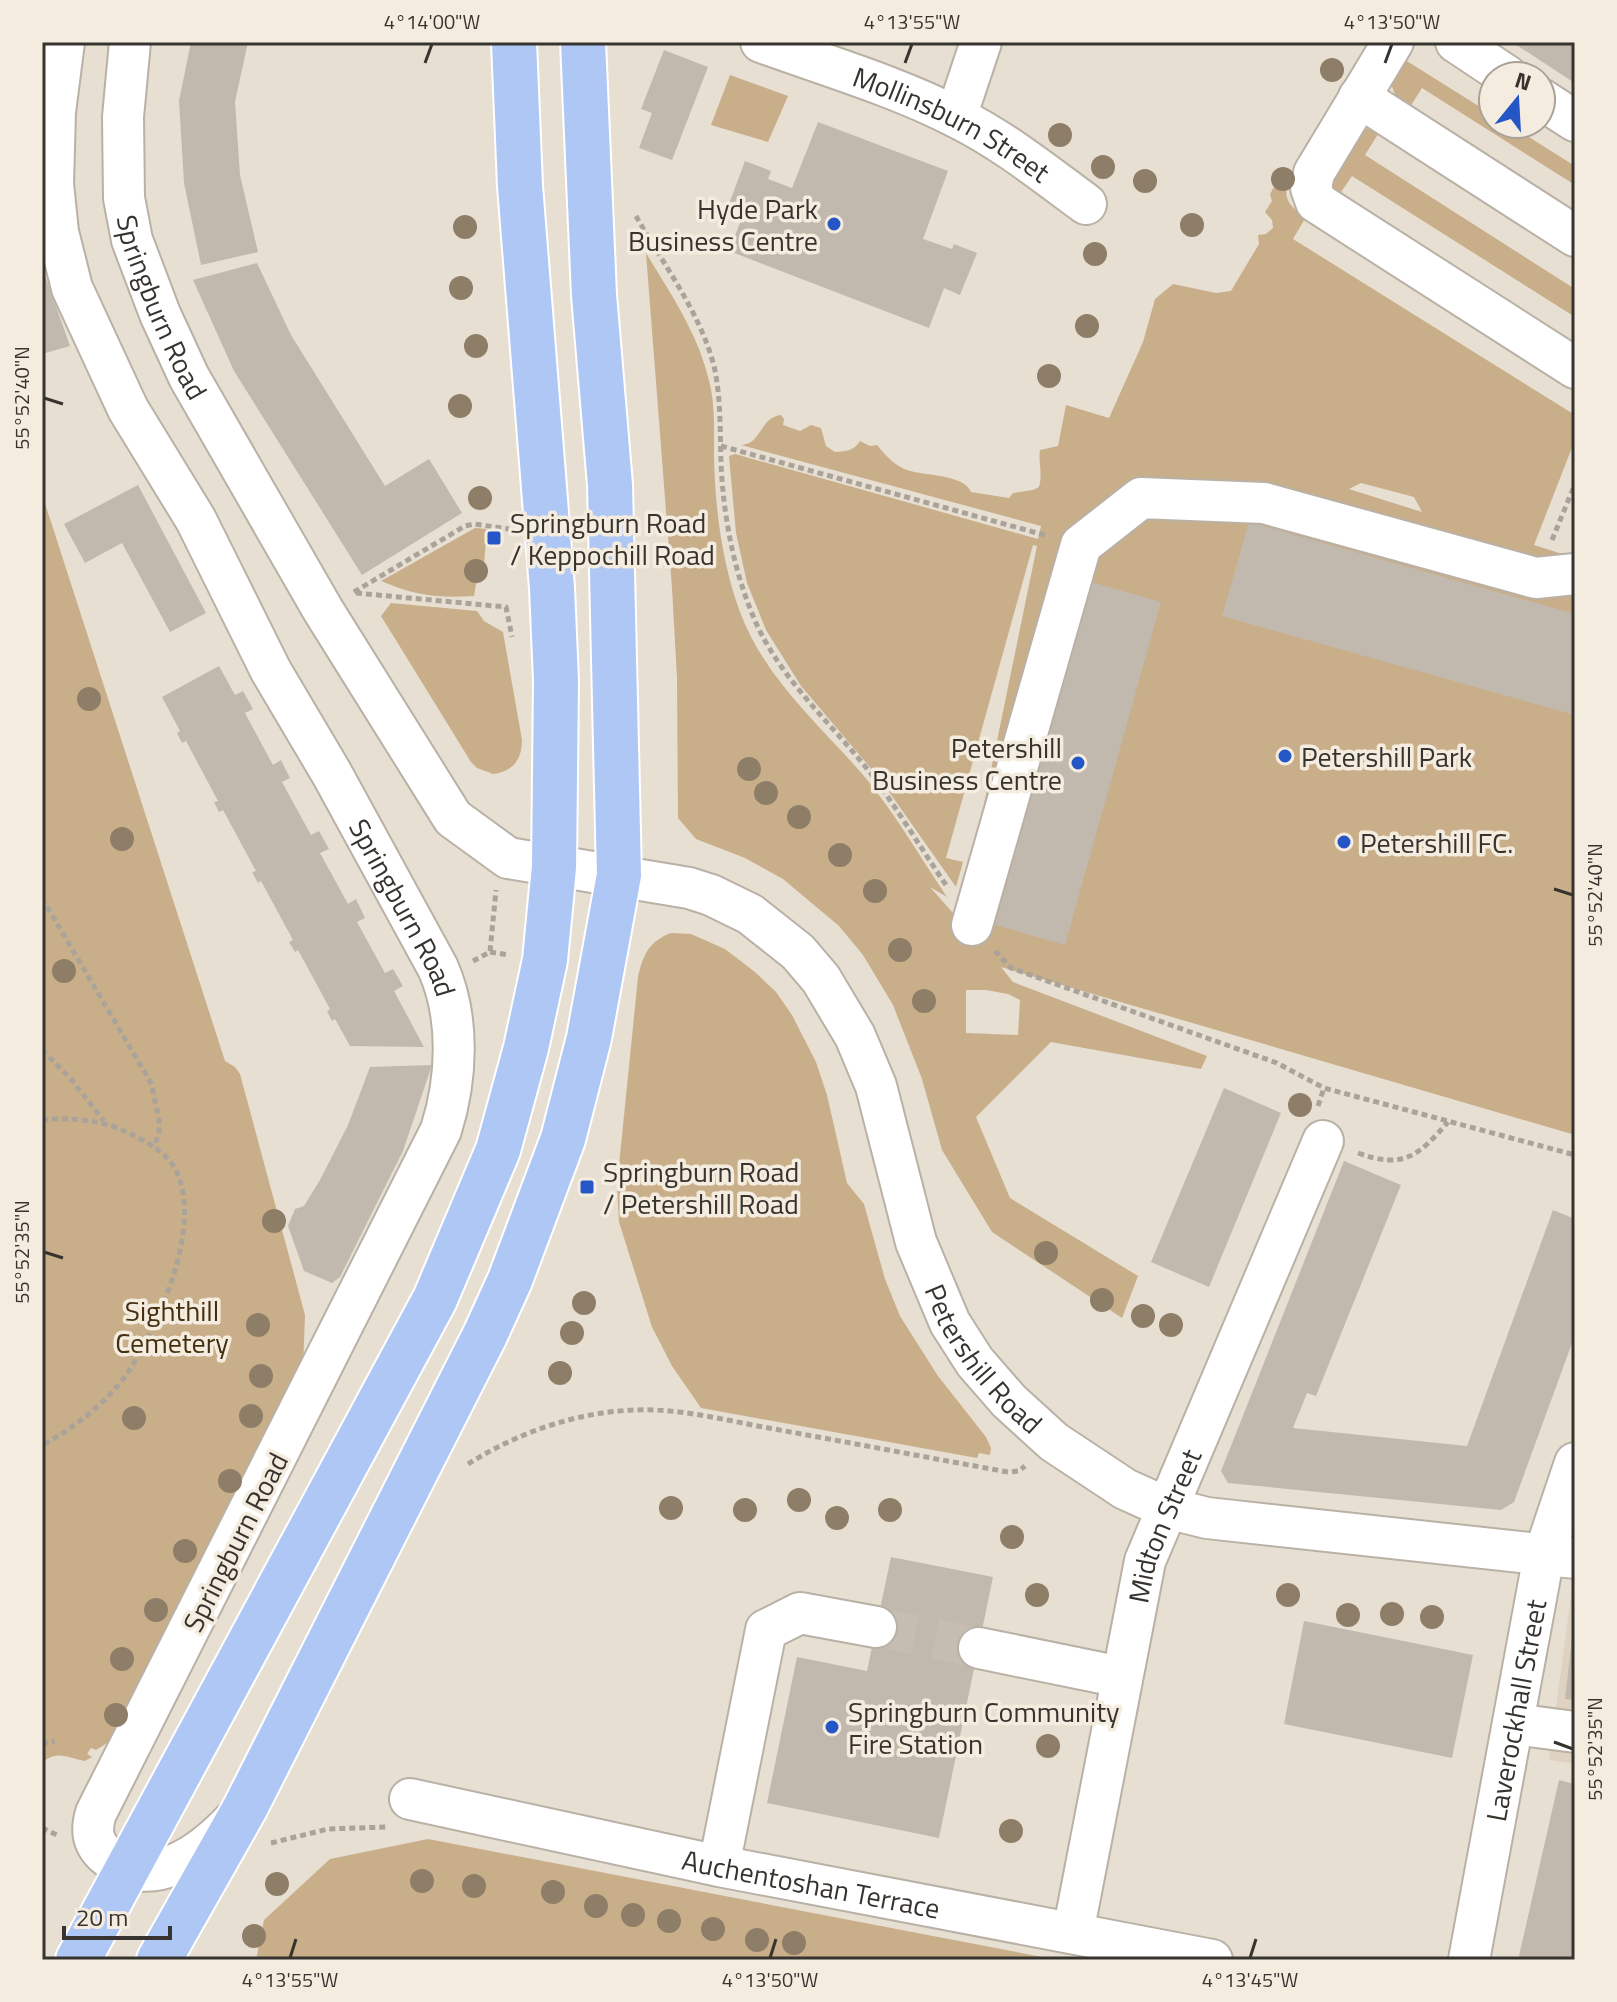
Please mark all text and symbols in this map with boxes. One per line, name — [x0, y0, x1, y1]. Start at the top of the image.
text: 4°14'00"W — [384, 6, 481, 37]
text: 4°13'55"W — [864, 6, 961, 37]
text: 4°13'50"W — [1344, 6, 1441, 37]
street label: Mollinsburn Street — [847, 54, 1060, 192]
north arrow — [1477, 60, 1557, 140]
text: N — [1511, 62, 1536, 100]
place label: Hyde Park Business Centre — [628, 187, 818, 262]
street label: Springburn Road — [106, 211, 219, 407]
marker: Hyde Park Business Centre — [825, 215, 843, 233]
text: 55°52'40"N — [6, 346, 37, 450]
place label: Springburn Road / Keppochill Road — [510, 501, 715, 576]
marker: Springburn Road / Keppochill Road — [485, 529, 503, 547]
place label: Petershill Business Centre — [872, 726, 1062, 801]
place label: Petershill Park — [1301, 735, 1472, 778]
marker: Petershill Park — [1276, 747, 1294, 765]
marker: Petershill Business Centre — [1069, 754, 1087, 772]
street label: Springburn Road — [339, 811, 468, 1001]
place label: Petershill FC. — [1360, 821, 1513, 864]
marker: Petershill FC. — [1335, 833, 1353, 851]
text: 55°52'40"N — [1579, 843, 1610, 947]
place label: Springburn Road / Petershill Road — [603, 1150, 799, 1225]
marker: Springburn Road / Petershill Road — [578, 1178, 596, 1196]
text: 55°52'35"N — [6, 1200, 37, 1304]
street label: Petershill Road — [914, 1277, 1053, 1443]
park label: Sighthill Cemetery — [115, 1289, 229, 1364]
street label: Midton Street — [1116, 1442, 1212, 1606]
street label: Springburn Road — [171, 1445, 299, 1639]
street label: Laverockhall Street — [1474, 1596, 1557, 1825]
place label: Springburn Community Fire Station — [848, 1690, 1120, 1765]
text: 55°52'35"N — [1579, 1697, 1610, 1801]
marker: Springburn Community Fire Station — [823, 1718, 841, 1736]
street label: Auchentoshan Terrace — [678, 1837, 944, 1929]
scale bar — [64, 1890, 170, 1940]
text: 20 m — [76, 1899, 128, 1935]
text: 4°13'55"W — [242, 1964, 339, 1995]
text: 4°13'50"W — [722, 1964, 819, 1995]
text: 4°13'45"W — [1202, 1964, 1299, 1995]

